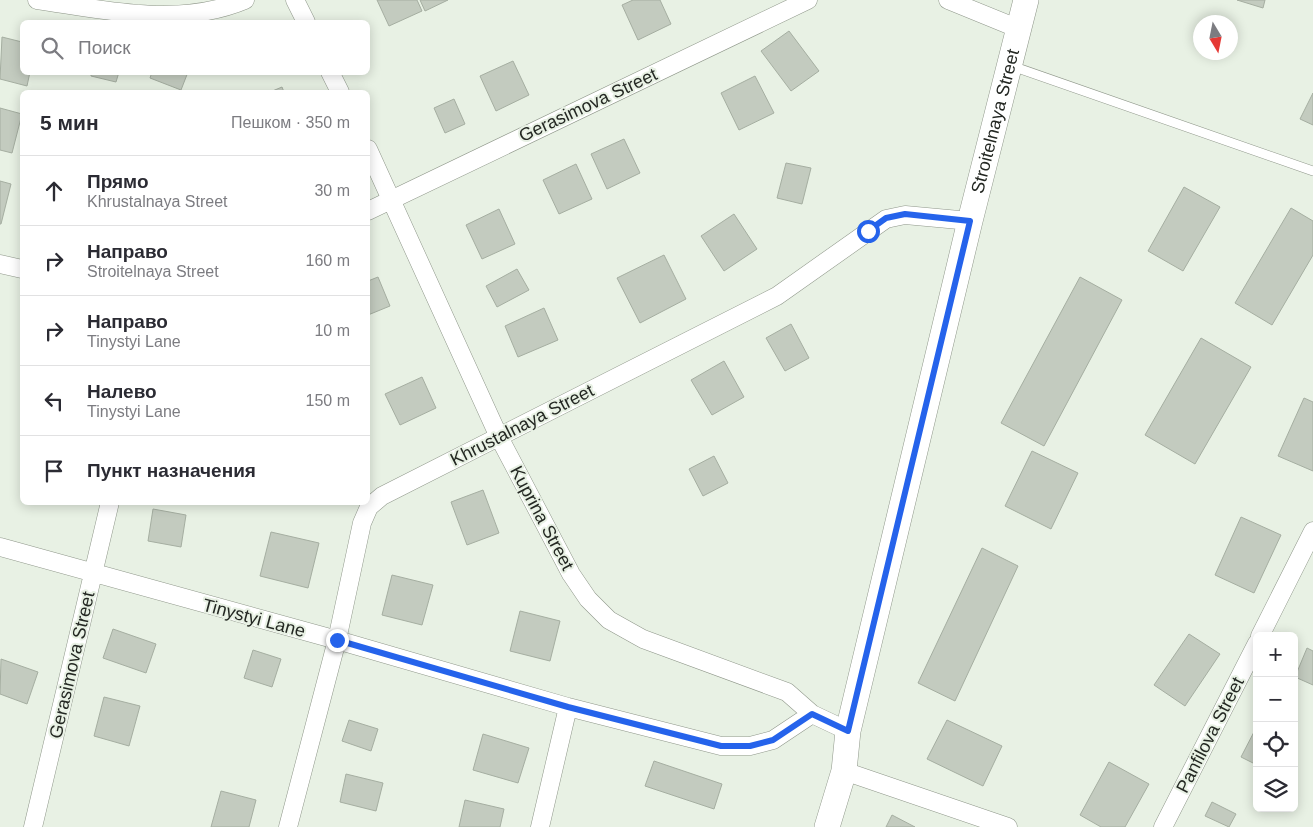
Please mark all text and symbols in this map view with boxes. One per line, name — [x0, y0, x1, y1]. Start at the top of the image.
north arrow — [1193, 15, 1238, 60]
search box — [20, 20, 370, 75]
icon: search — [38, 34, 66, 62]
text: Поиск — [78, 37, 131, 58]
street label: Stroitelnaya Street — [967, 47, 1023, 196]
street label: Gerasimova Street — [516, 64, 660, 146]
text: 5 мин — [40, 111, 99, 134]
text: Пешком · 350 m — [231, 114, 350, 131]
text: Прямо — [87, 171, 149, 192]
icon: ahead — [40, 177, 68, 205]
text: 30 m — [314, 182, 350, 199]
text: Khrustalnaya Street — [87, 193, 228, 210]
route start — [857, 220, 880, 243]
text: Направо — [87, 241, 168, 262]
icon: right — [40, 247, 68, 275]
text: 160 m — [306, 252, 350, 269]
text: Stroitelnaya Street — [87, 263, 219, 280]
text: Направо — [87, 311, 168, 332]
icon: right — [40, 317, 68, 345]
text: 10 m — [314, 322, 350, 339]
text: Tinystyi Lane — [87, 333, 181, 350]
street label: Khrustalnaya Street — [447, 380, 597, 470]
text: Налево — [87, 381, 157, 402]
icon: left — [40, 387, 68, 415]
text: 150 m — [306, 392, 350, 409]
text: Tinystyi Lane — [87, 403, 181, 420]
icon: arrive — [40, 457, 68, 485]
text: Пункт назначения — [87, 460, 256, 481]
street label: Kuprina Street — [506, 463, 578, 573]
street label: Gerasimova Street — [45, 590, 99, 740]
street label: Tinystyi Lane — [201, 595, 307, 641]
route end — [326, 629, 349, 652]
map controls — [1253, 632, 1298, 812]
button: + — [1253, 632, 1298, 677]
street label: Panfilova Street — [1172, 674, 1248, 796]
button: − — [1253, 677, 1298, 722]
button: locate — [1253, 722, 1298, 767]
button: layers — [1253, 767, 1298, 812]

